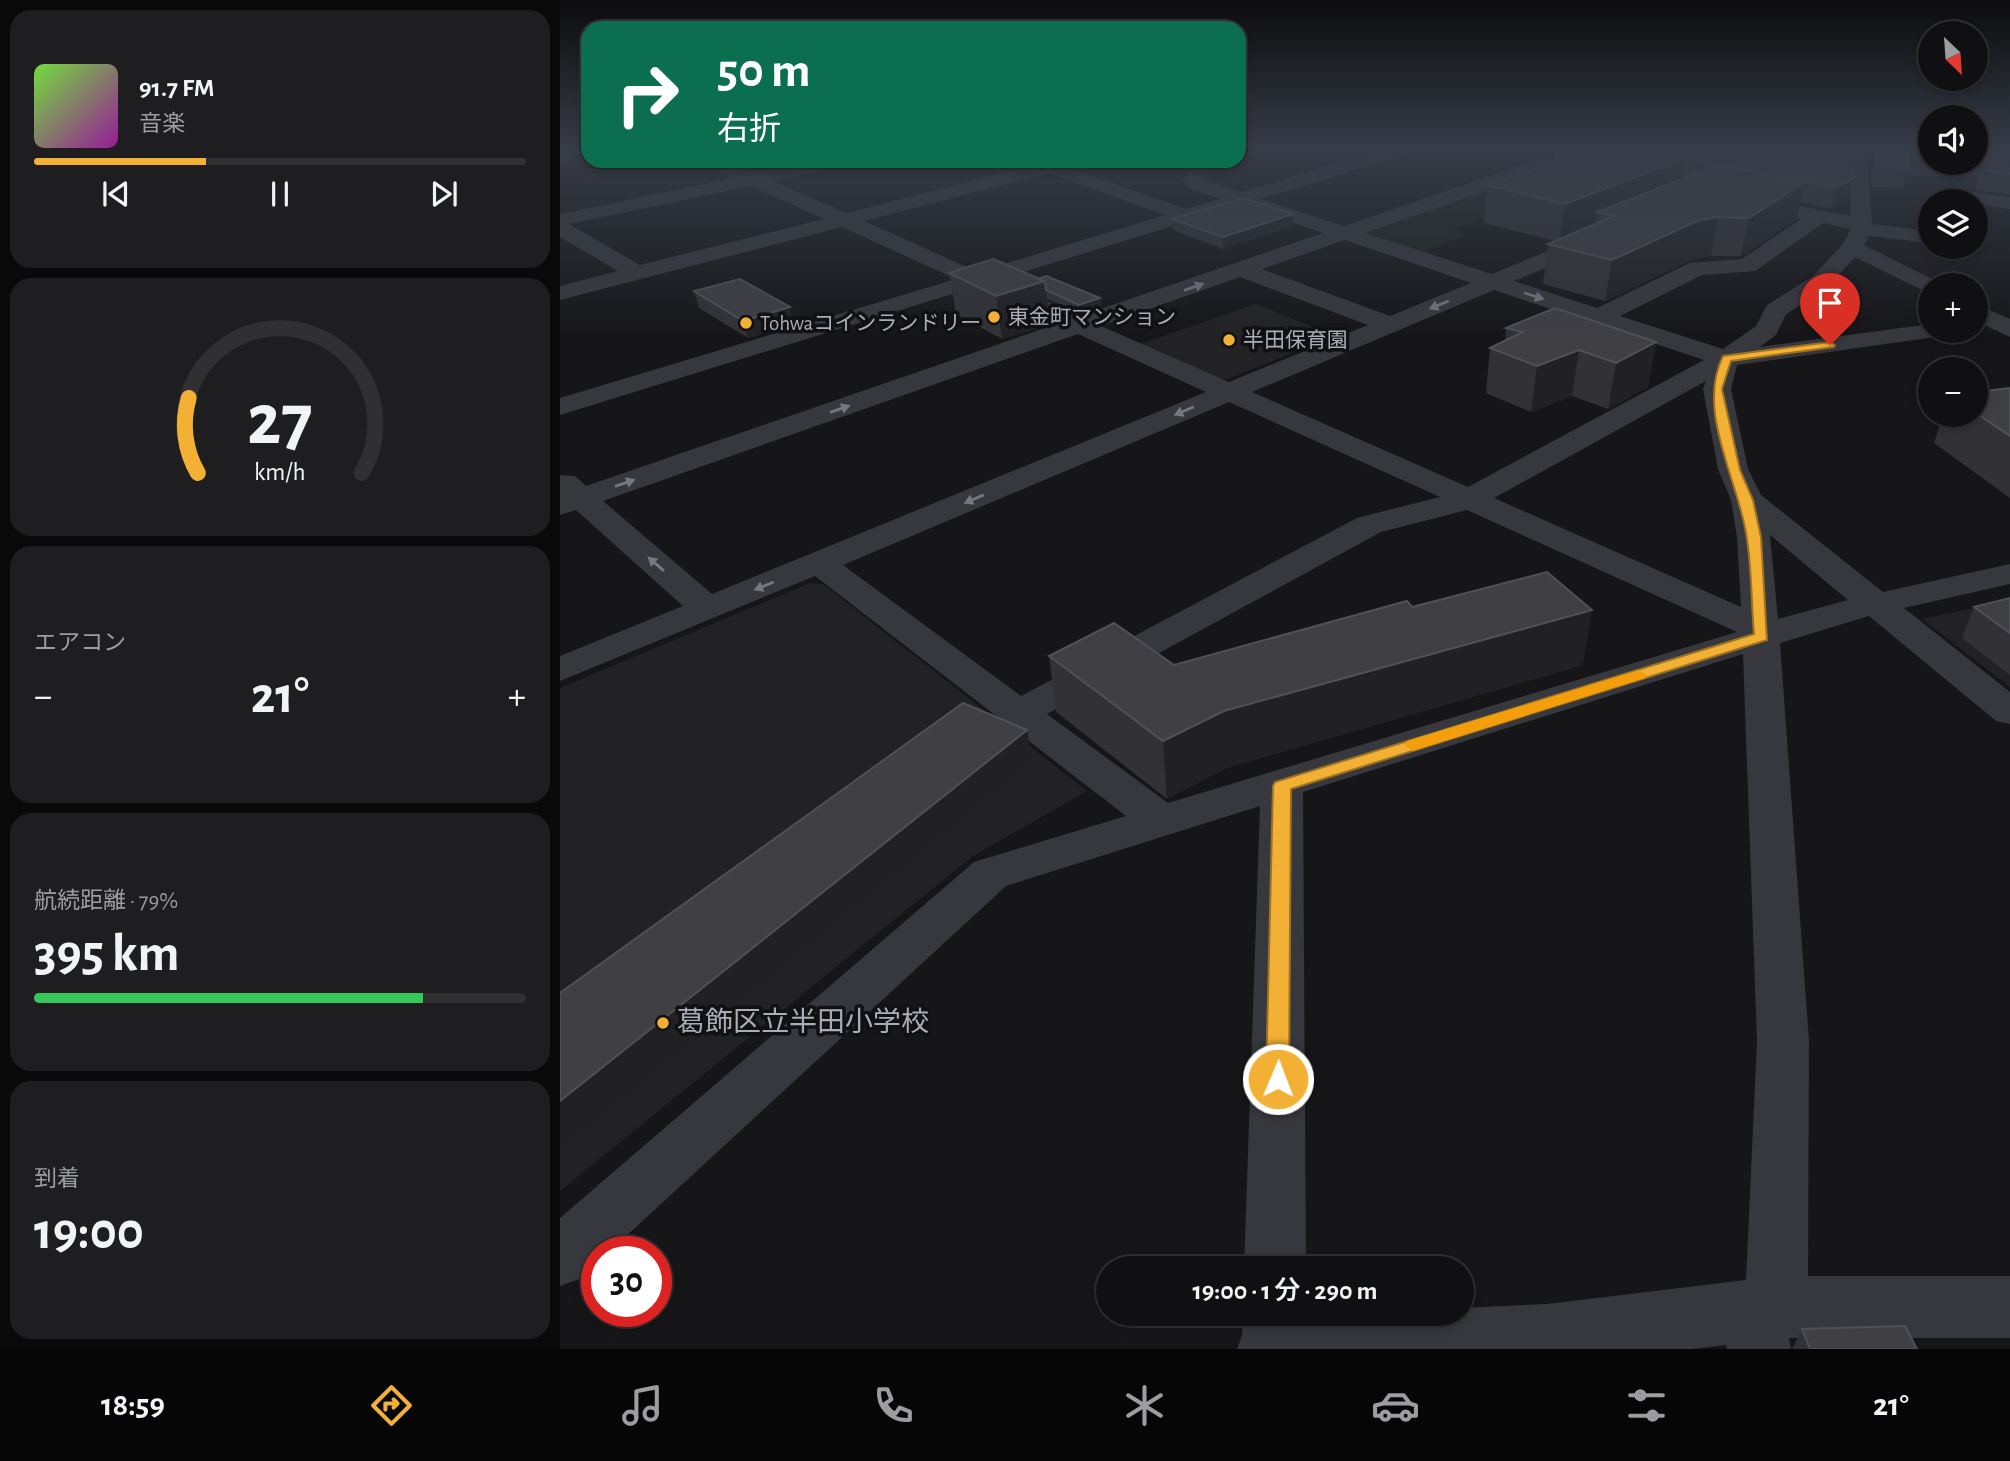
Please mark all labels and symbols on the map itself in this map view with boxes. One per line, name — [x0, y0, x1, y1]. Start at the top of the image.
north arrow — [1918, 21, 1988, 91]
pin — [1800, 273, 1860, 345]
one-way arrow — [1183, 281, 1204, 292]
one-way arrow — [1524, 291, 1545, 302]
one-way arrow — [1429, 300, 1450, 311]
place label: 東金町マンション — [1008, 306, 1176, 328]
marker: 東金町マンション — [986, 309, 1002, 325]
place label: Tohwaコインランドリー — [760, 313, 981, 334]
marker: Tohwaコインランドリー — [738, 315, 754, 331]
place label: 半田保育園 — [1243, 329, 1348, 351]
marker: 半田保育園 — [1221, 332, 1237, 348]
one-way arrow — [829, 403, 850, 414]
one-way arrow — [1174, 405, 1194, 417]
one-way arrow — [614, 477, 635, 488]
one-way arrow — [963, 493, 984, 504]
one-way arrow — [648, 557, 665, 572]
one-way arrow — [753, 580, 774, 591]
place label: 葛飾区立半田小学校 — [677, 1007, 929, 1037]
marker: 葛飾区立半田小学校 — [655, 1015, 671, 1031]
position arrow — [1241, 1042, 1315, 1116]
speed limit sign: 30 — [581, 1236, 672, 1327]

